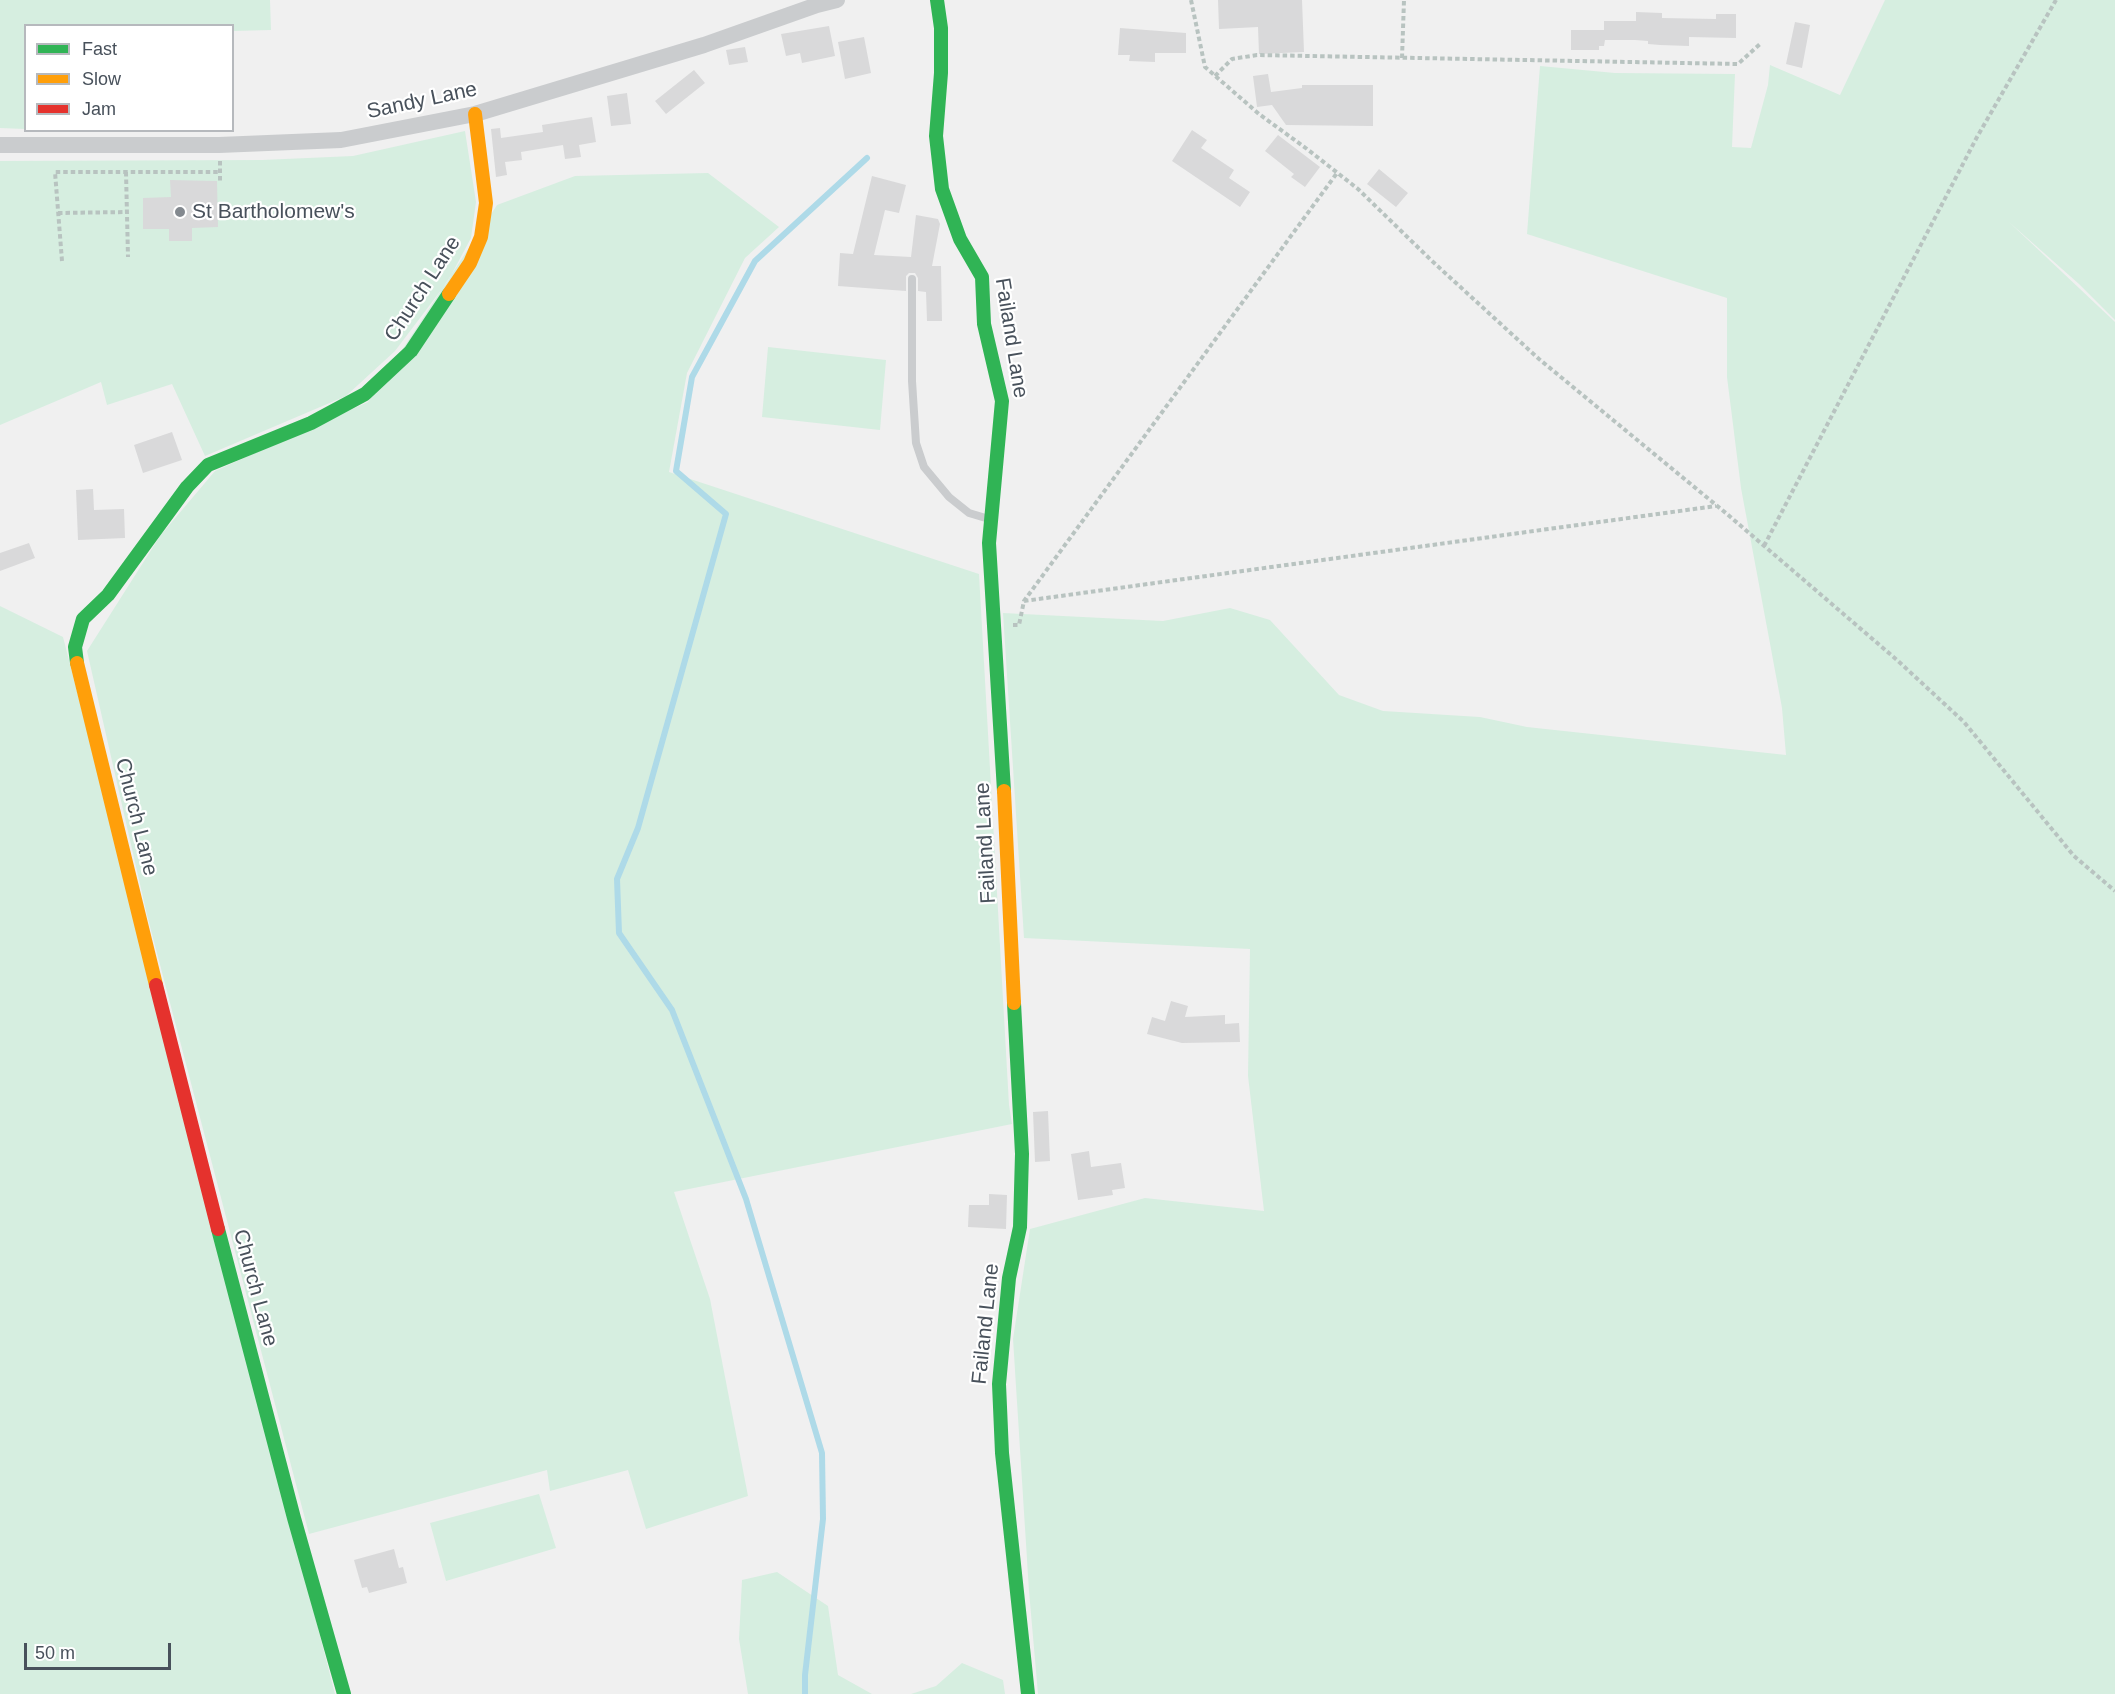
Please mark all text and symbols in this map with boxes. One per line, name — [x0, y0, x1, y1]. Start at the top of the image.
legend — [24, 24, 234, 132]
text: Fast — [82, 39, 117, 59]
text: Slow — [82, 69, 121, 89]
street label: Sandy Lane — [365, 77, 479, 125]
text: Jam — [82, 99, 116, 119]
place label: St Bartholomew's — [192, 199, 355, 225]
marker: St Bartholomew's — [173, 205, 187, 219]
street label: Church Lane — [380, 232, 466, 346]
street label: Failand Lane — [989, 276, 1033, 400]
street label: Church Lane — [109, 756, 163, 878]
street label: Failand Lane — [970, 782, 1002, 904]
street label: Church Lane — [227, 1227, 283, 1349]
street label: Failand Lane — [967, 1262, 1005, 1386]
scale bar — [27, 1631, 174, 1669]
text: 50 m — [35, 1643, 75, 1663]

